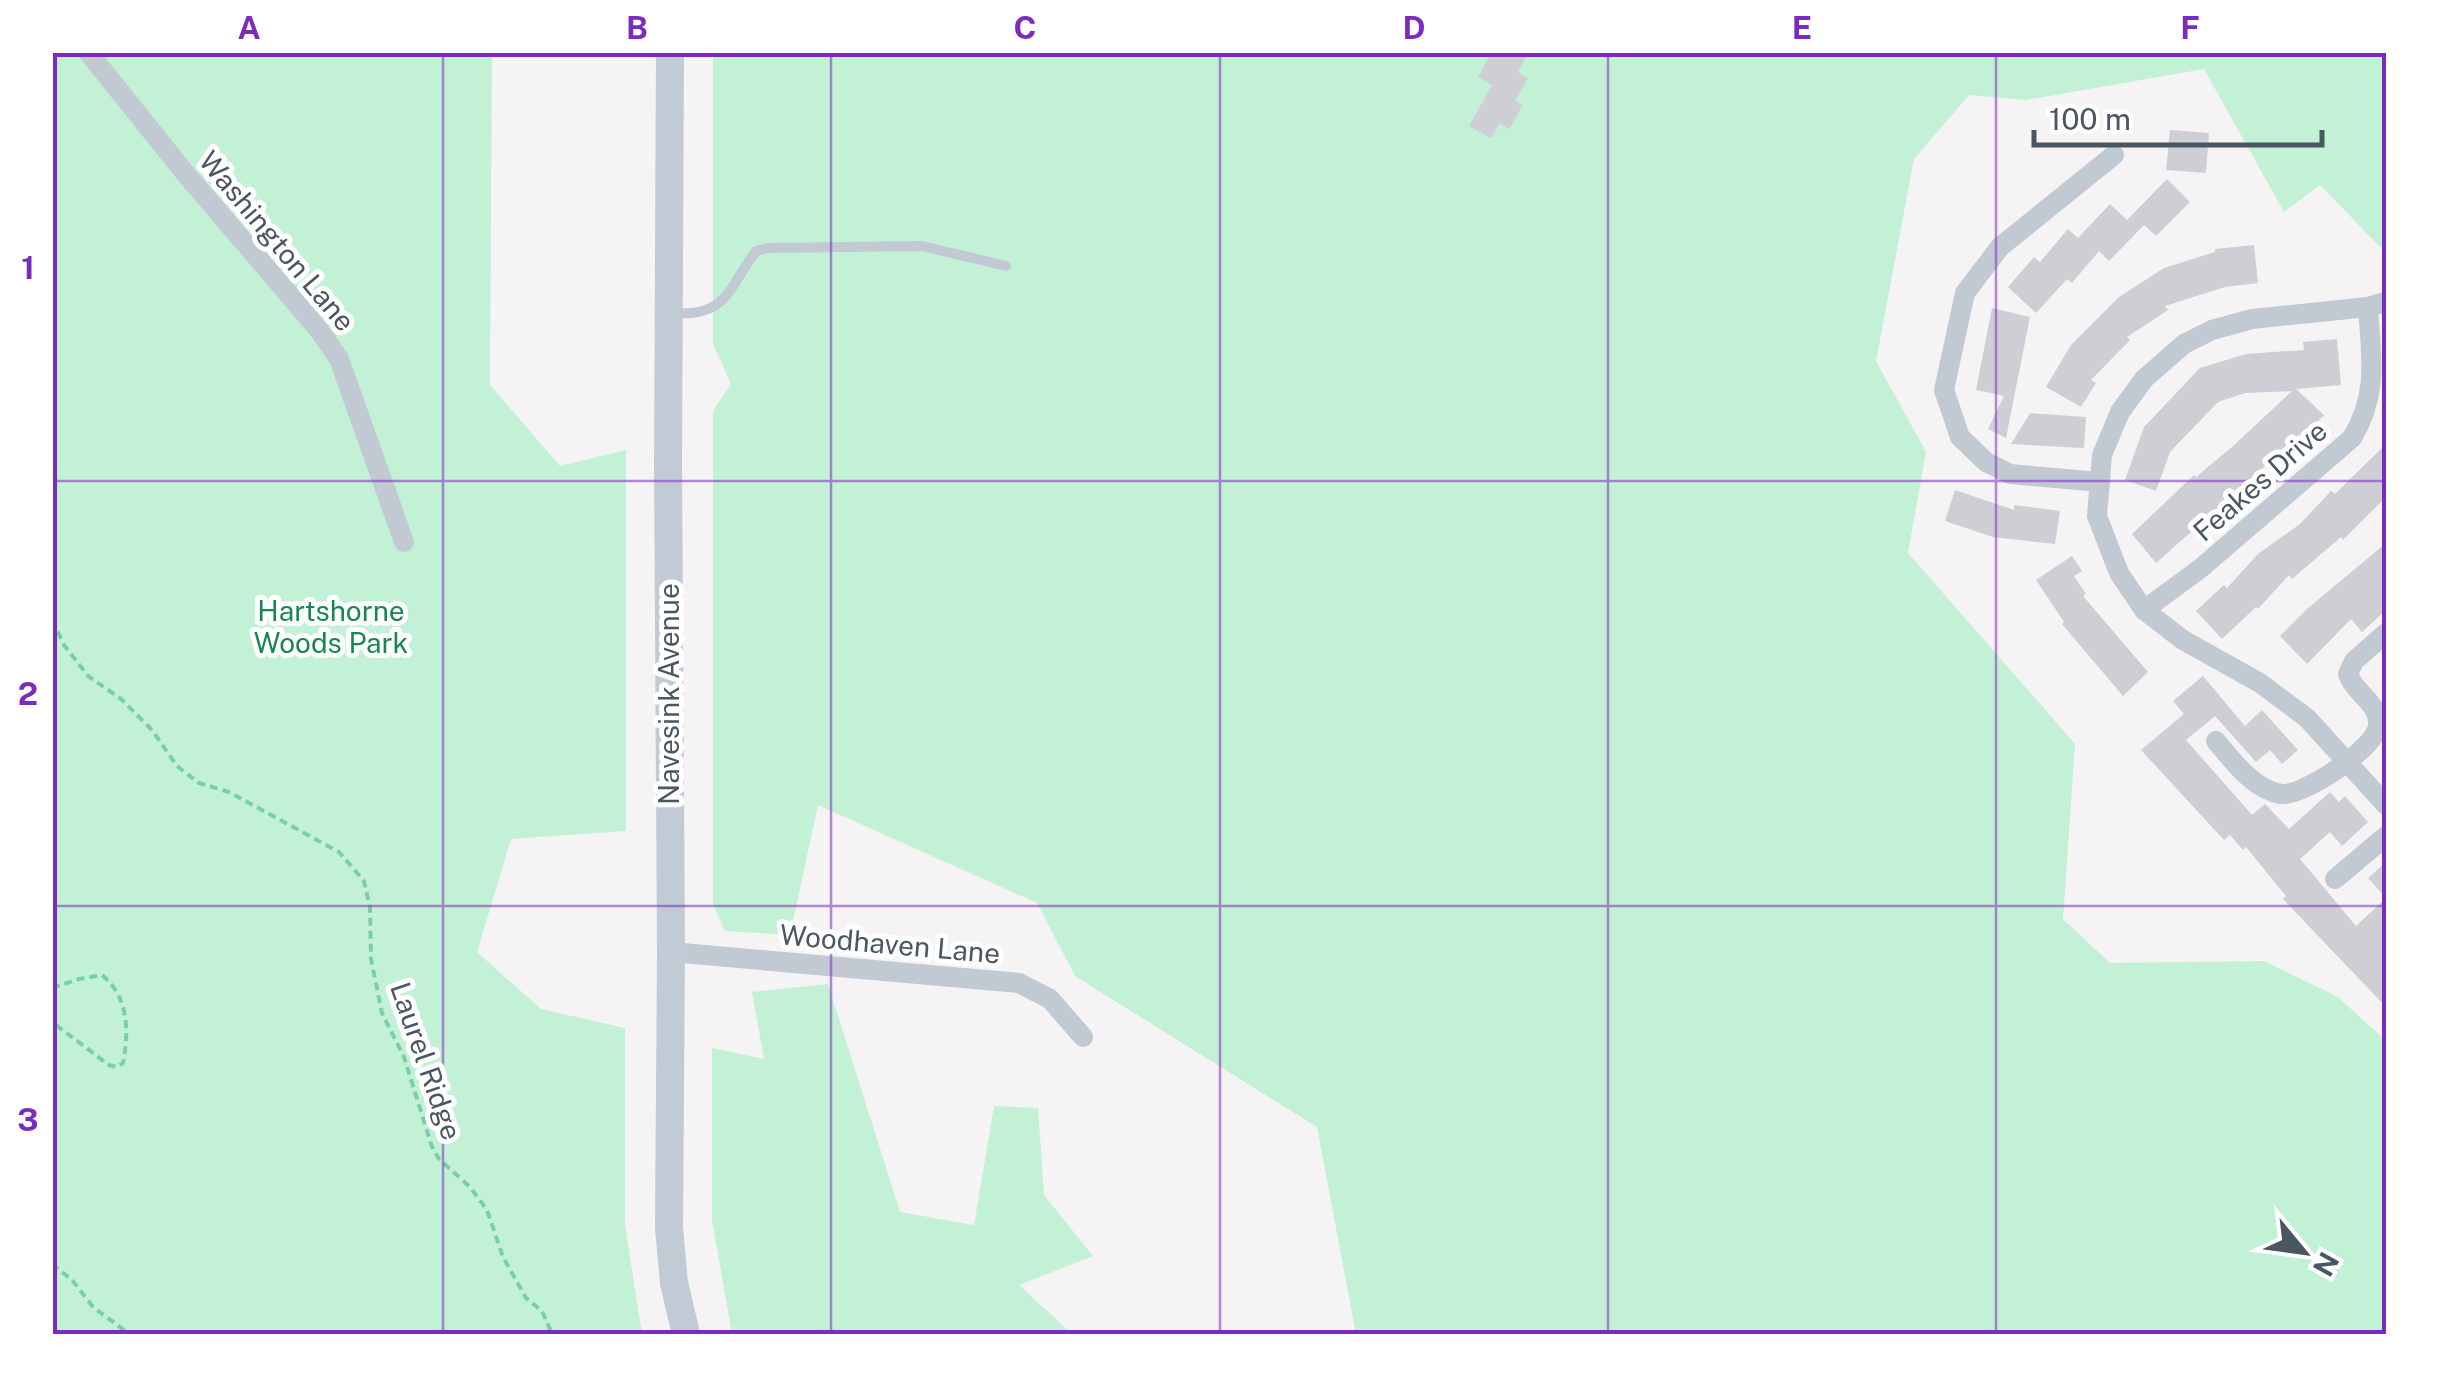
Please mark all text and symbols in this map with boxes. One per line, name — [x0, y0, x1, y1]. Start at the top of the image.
text: A — [237, 9, 261, 46]
text: B — [626, 9, 648, 46]
text: C — [1014, 9, 1036, 46]
text: D — [1402, 9, 1426, 46]
text: E — [1792, 9, 1812, 46]
text: F — [2180, 9, 2200, 46]
scale bar — [2034, 85, 2322, 147]
text: 100 m — [2049, 101, 2131, 137]
street label: Washington Lane — [193, 144, 362, 337]
text: 1 — [21, 249, 35, 286]
street label: Feakes Drive — [2186, 414, 2333, 548]
street label: Navesink Avenue — [652, 583, 685, 805]
park label: Hartshorne Woods Park — [254, 594, 408, 659]
text: 2 — [18, 675, 38, 712]
street label: Woodhaven Lane — [779, 917, 1002, 970]
street label: Laurel Ridge — [384, 978, 469, 1144]
text: 3 — [17, 1101, 39, 1138]
north arrow — [2254, 1202, 2354, 1302]
text: N — [2307, 1247, 2346, 1282]

